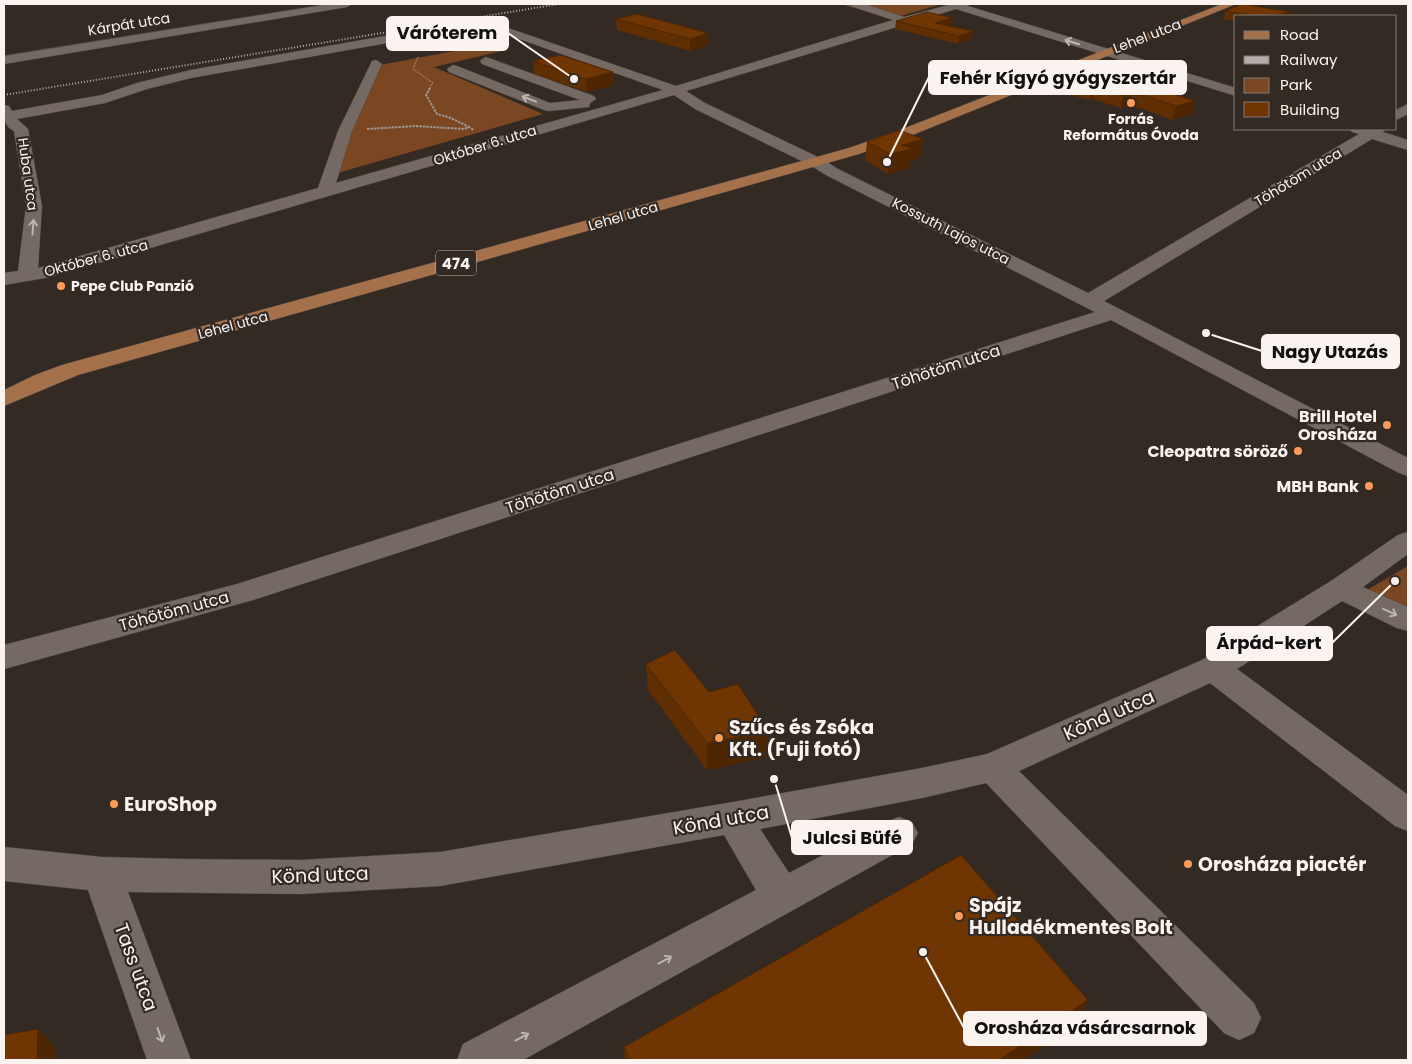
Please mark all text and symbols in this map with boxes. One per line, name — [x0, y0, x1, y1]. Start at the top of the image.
street label: Kárpát utca — [87, 8, 171, 40]
street label: Lehel utca — [1110, 14, 1184, 58]
legend — [1234, 15, 1397, 130]
callout: Váróterem — [387, 17, 508, 50]
text: Váróterem — [397, 20, 497, 45]
text: Road — [1280, 24, 1319, 45]
one-way arrow — [1064, 36, 1080, 46]
text: Railway — [1280, 49, 1338, 70]
callout: Fehér Kígyó gyógyszertár — [929, 61, 1186, 94]
text: Fehér Kígyó gyógyszertár — [940, 65, 1177, 90]
text: Park — [1280, 74, 1312, 95]
one-way arrow — [522, 94, 538, 103]
marker: Forrás Református Óvoda — [1125, 97, 1137, 109]
text: Building — [1280, 99, 1340, 120]
place label: Forrás Református Óvoda — [1063, 109, 1199, 145]
street label: Október 6. utca — [431, 120, 539, 170]
street label: Huba utca — [13, 136, 43, 212]
street label: Töhötöm utca — [1251, 143, 1345, 211]
street label: Kossuth Lajos utca — [889, 193, 1013, 269]
street label: Lehel utca — [586, 197, 660, 235]
one-way arrow — [28, 219, 38, 235]
street label: Október 6. utca — [42, 234, 150, 282]
road number: 474 — [436, 250, 476, 276]
place label: Pepe Club Panzió — [71, 276, 194, 296]
marker: Pepe Club Panzió — [55, 280, 67, 292]
street label: Lehel utca — [196, 306, 270, 344]
callout: Nagy Utazás — [1262, 335, 1399, 368]
street label: Töhötöm utca — [889, 339, 1003, 395]
text: Nagy Utazás — [1272, 339, 1388, 364]
place label: Brill Hotel Orosháza — [1298, 405, 1377, 446]
marker: Brill Hotel Orosháza — [1381, 419, 1393, 431]
place label: Cleopatra söröző — [1147, 440, 1288, 463]
marker: Cleopatra söröző — [1292, 445, 1304, 457]
street label: Töhötöm utca — [503, 463, 617, 519]
place label: MBH Bank — [1277, 475, 1359, 498]
marker: MBH Bank — [1363, 480, 1375, 492]
street label: Töhötöm utca — [117, 585, 231, 637]
one-way arrow — [1382, 607, 1397, 617]
callout: Árpád-kert — [1207, 627, 1332, 660]
text: Árpád-kert — [1216, 630, 1322, 655]
street label: Könd utca — [1059, 683, 1159, 747]
place label: Szűcs és Zsóka Kft. (Fuji fotó) — [729, 714, 874, 763]
marker: Szűcs és Zsóka Kft. (Fuji fotó) — [713, 732, 725, 744]
place label: EuroShop — [124, 791, 217, 818]
marker: EuroShop — [108, 798, 120, 810]
street label: Könd utca — [671, 798, 771, 842]
callout: Julcsi Büfé — [792, 821, 912, 854]
text: Julcsi Büfé — [802, 825, 902, 850]
place label: Orosháza piactér — [1198, 851, 1366, 878]
marker: Orosháza piactér — [1182, 858, 1194, 870]
street label: Könd utca — [271, 860, 369, 890]
place label: Spájz Hulladékmentes Bolt — [969, 892, 1173, 941]
marker: Spájz Hulladékmentes Bolt — [953, 910, 965, 922]
street label: Tass utca — [108, 919, 164, 1015]
one-way arrow — [657, 955, 672, 965]
callout: Orosháza vásárcsarnok — [964, 1012, 1206, 1045]
text: Orosháza vásárcsarnok — [974, 1015, 1197, 1040]
one-way arrow — [156, 1027, 165, 1042]
one-way arrow — [514, 1032, 529, 1042]

